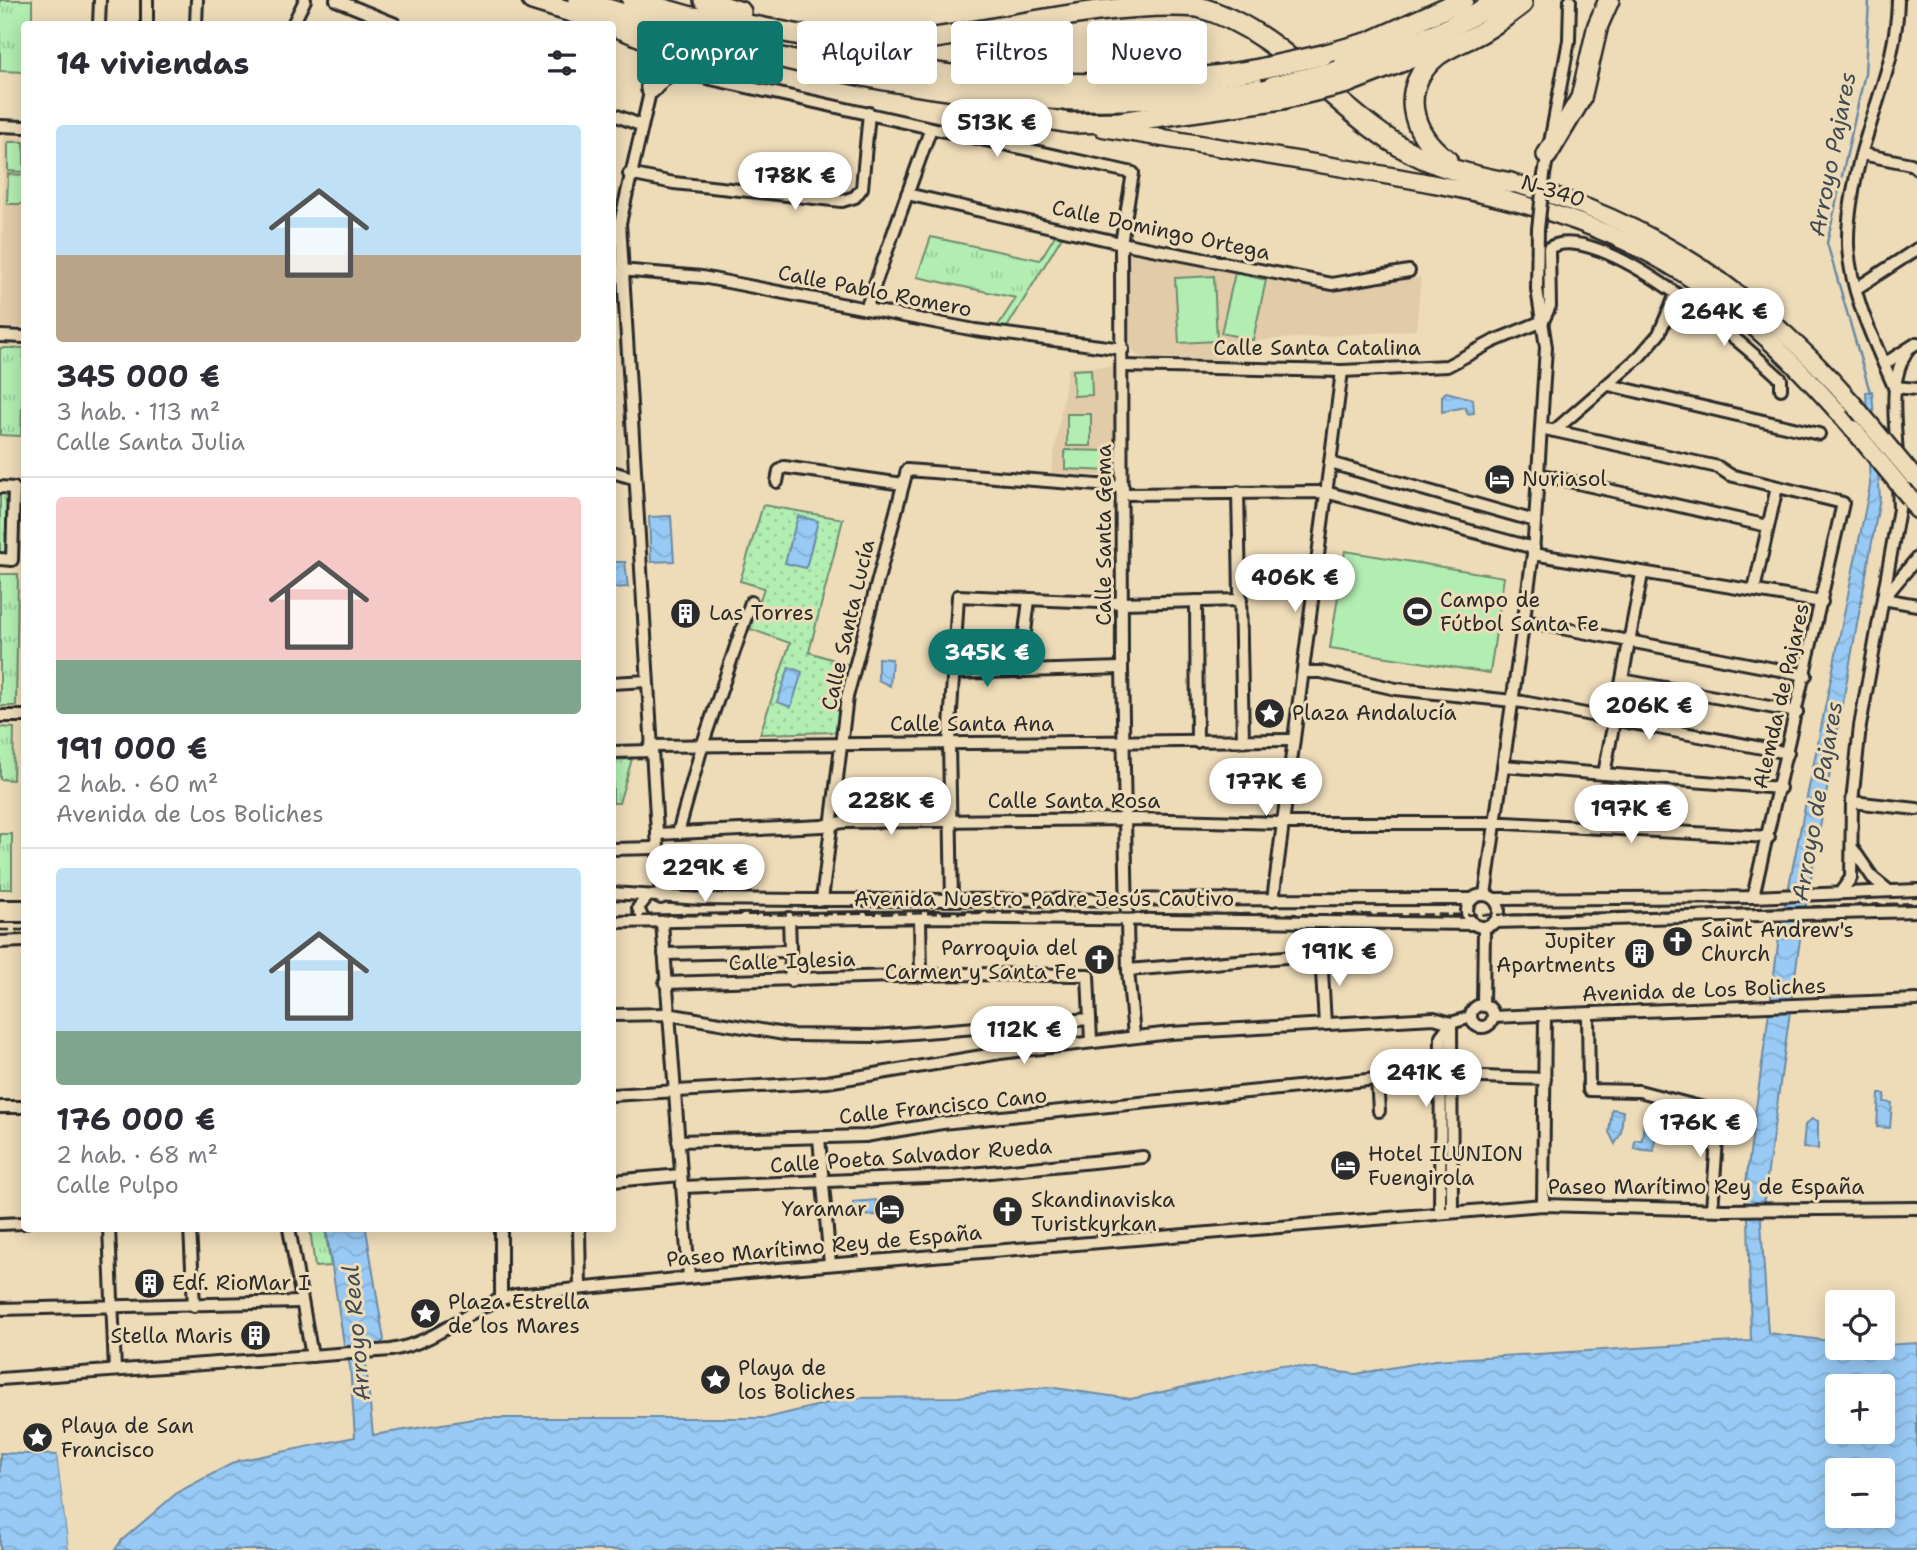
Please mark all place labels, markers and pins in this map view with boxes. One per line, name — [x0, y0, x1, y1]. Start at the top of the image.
pin: 513K € — [940, 100, 1054, 159]
pin: 178K € — [738, 152, 852, 212]
pin: 264K € — [1667, 288, 1781, 348]
hotel icon: Nuriasol — [1482, 462, 1516, 496]
place label: Nuriasol — [1522, 465, 1607, 493]
pin: 406K € — [1238, 554, 1352, 614]
place label: Campo de Fútbol Santa Fe — [1440, 586, 1599, 638]
sports icon: Campo de Fútbol Santa Fe — [1400, 595, 1434, 629]
building icon: Las Torres — [669, 596, 703, 630]
place label: Las Torres — [709, 599, 814, 627]
pin: 345K € — [930, 630, 1044, 689]
pin: 206K € — [1592, 682, 1706, 742]
place icon: Plaza Andalucía — [1252, 696, 1286, 730]
place label: Plaza Andalucía — [1292, 699, 1457, 727]
pin: 177K € — [1209, 758, 1323, 818]
pin: 228K € — [834, 778, 948, 837]
pin: 197K € — [1574, 786, 1688, 845]
pin: 229K € — [648, 844, 762, 904]
place label: Saint Andrew's Church — [1701, 916, 1854, 968]
church icon: Saint Andrew's Church — [1661, 925, 1695, 959]
place label: Jupiter Apartments — [1496, 927, 1616, 979]
pin: 191K € — [1282, 928, 1396, 988]
place label: Parroquia del Carmen y Santa Fe — [885, 934, 1078, 986]
building icon: Jupiter Apartments — [1622, 936, 1656, 970]
church icon: Parroquia del Carmen y Santa Fe — [1083, 943, 1117, 977]
pin: 112K € — [967, 1006, 1081, 1066]
pin: 241K € — [1369, 1050, 1483, 1109]
pin: 176K € — [1643, 1100, 1757, 1159]
place label: Hotel ILUNION Fuengirola — [1368, 1140, 1523, 1192]
hotel icon: Hotel ILUNION Fuengirola — [1328, 1149, 1362, 1183]
place label: Skandinaviska Turistkyrkan — [1031, 1186, 1175, 1238]
hotel icon: Yaramar — [873, 1192, 907, 1226]
place label: Yaramar — [782, 1195, 867, 1223]
church icon: Skandinaviska Turistkyrkan — [991, 1195, 1025, 1229]
building icon: Edf. RioMar I — [132, 1266, 166, 1300]
place label: Edf. RioMar I — [172, 1269, 310, 1297]
place label: Plaza Estrella de los Mares — [448, 1288, 589, 1340]
place icon: Plaza Estrella de los Mares — [408, 1297, 442, 1331]
building icon: Stella Maris — [239, 1319, 273, 1353]
place label: Stella Maris — [110, 1322, 233, 1350]
place label: Playa de los Boliches — [738, 1354, 856, 1406]
place icon: Playa de los Boliches — [698, 1363, 732, 1397]
place label: Playa de San Francisco — [61, 1412, 194, 1464]
place icon: Playa de San Francisco — [21, 1421, 55, 1455]

